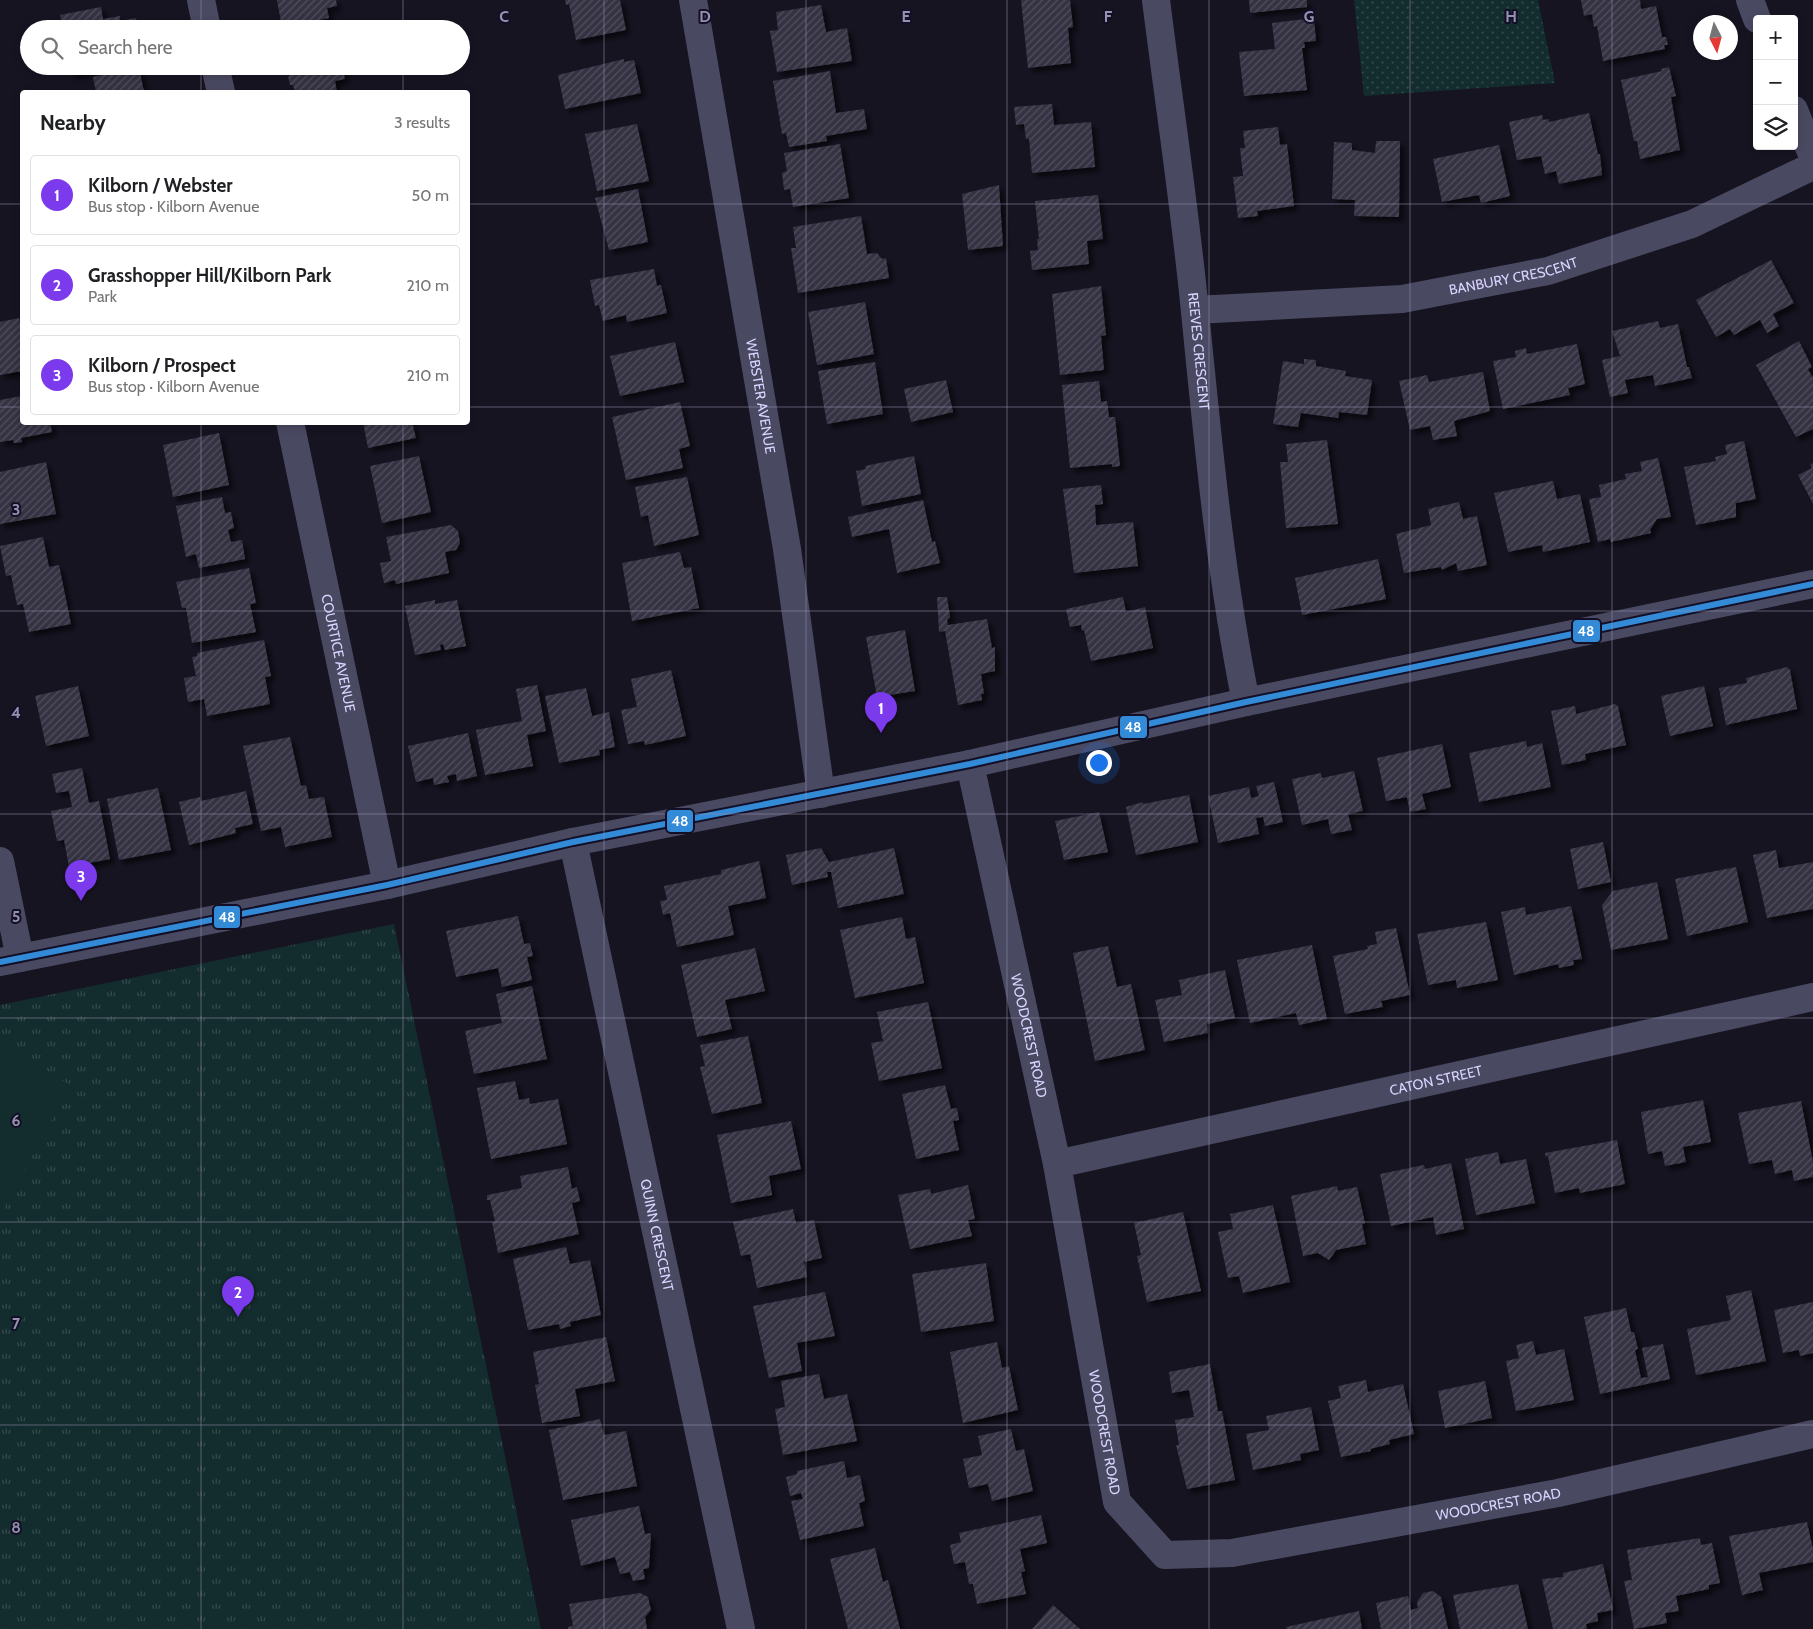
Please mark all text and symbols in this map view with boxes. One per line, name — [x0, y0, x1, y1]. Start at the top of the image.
text: C — [499, 7, 509, 26]
text: D — [699, 7, 711, 26]
text: E — [901, 7, 911, 26]
text: F — [1104, 7, 1113, 26]
text: G — [1304, 7, 1314, 26]
text: H — [1505, 7, 1517, 26]
north arrow — [1693, 15, 1738, 60]
map controls — [1753, 15, 1798, 150]
button: + — [1753, 15, 1798, 60]
search box — [20, 20, 470, 75]
icon: search — [38, 34, 66, 62]
text: Search here — [78, 36, 172, 59]
button: − — [1753, 60, 1798, 105]
button: layers — [1753, 105, 1798, 150]
text: Nearby — [40, 110, 106, 135]
text: 3 results — [394, 113, 450, 132]
text: Kilborn / Webster — [88, 174, 233, 197]
text: 1 — [54, 186, 60, 205]
text: 50 m — [412, 186, 449, 205]
text: Bus stop · Kilborn Avenue — [88, 197, 259, 216]
street label: BANBURY CRESCENT — [1447, 253, 1581, 299]
text: Grasshopper Hill/Kilborn Park — [88, 264, 331, 287]
text: 2 — [53, 276, 61, 295]
text: 210 m — [407, 276, 449, 295]
text: Park — [88, 287, 117, 306]
street label: REEVES CRESCENT — [1184, 292, 1214, 412]
street label: WEBSTER AVENUE — [742, 337, 780, 455]
text: Kilborn / Prospect — [88, 354, 236, 377]
text: 3 — [53, 366, 61, 385]
text: 210 m — [407, 366, 449, 385]
text: Bus stop · Kilborn Avenue — [88, 377, 259, 396]
text: 3 — [12, 500, 20, 519]
street label: COURTICE AVENUE — [317, 592, 360, 714]
line badge: 48 — [1572, 619, 1601, 643]
text: 48 — [1577, 622, 1595, 640]
pin: 1 — [865, 692, 897, 733]
text: 4 — [11, 703, 21, 722]
line badge: 48 — [1119, 715, 1148, 739]
text: 48 — [1124, 718, 1142, 736]
your location — [1086, 750, 1112, 776]
line badge: 48 — [666, 809, 694, 833]
text: 48 — [671, 812, 689, 830]
pin: 3 — [65, 860, 97, 901]
line badge: 48 — [213, 905, 241, 929]
text: 5 — [12, 907, 20, 926]
text: 48 — [218, 908, 236, 926]
street label: WOODCREST ROAD — [1007, 972, 1051, 1099]
street label: CATON STREET — [1388, 1061, 1484, 1099]
text: 6 — [12, 1111, 21, 1130]
street label: QUINN CRESCENT — [636, 1177, 678, 1293]
pin: 2 — [222, 1276, 254, 1317]
text: 7 — [12, 1314, 21, 1333]
street label: WOODCREST ROAD — [1085, 1369, 1125, 1496]
street label: WOODCREST ROAD — [1435, 1484, 1562, 1524]
text: 8 — [11, 1518, 21, 1537]

